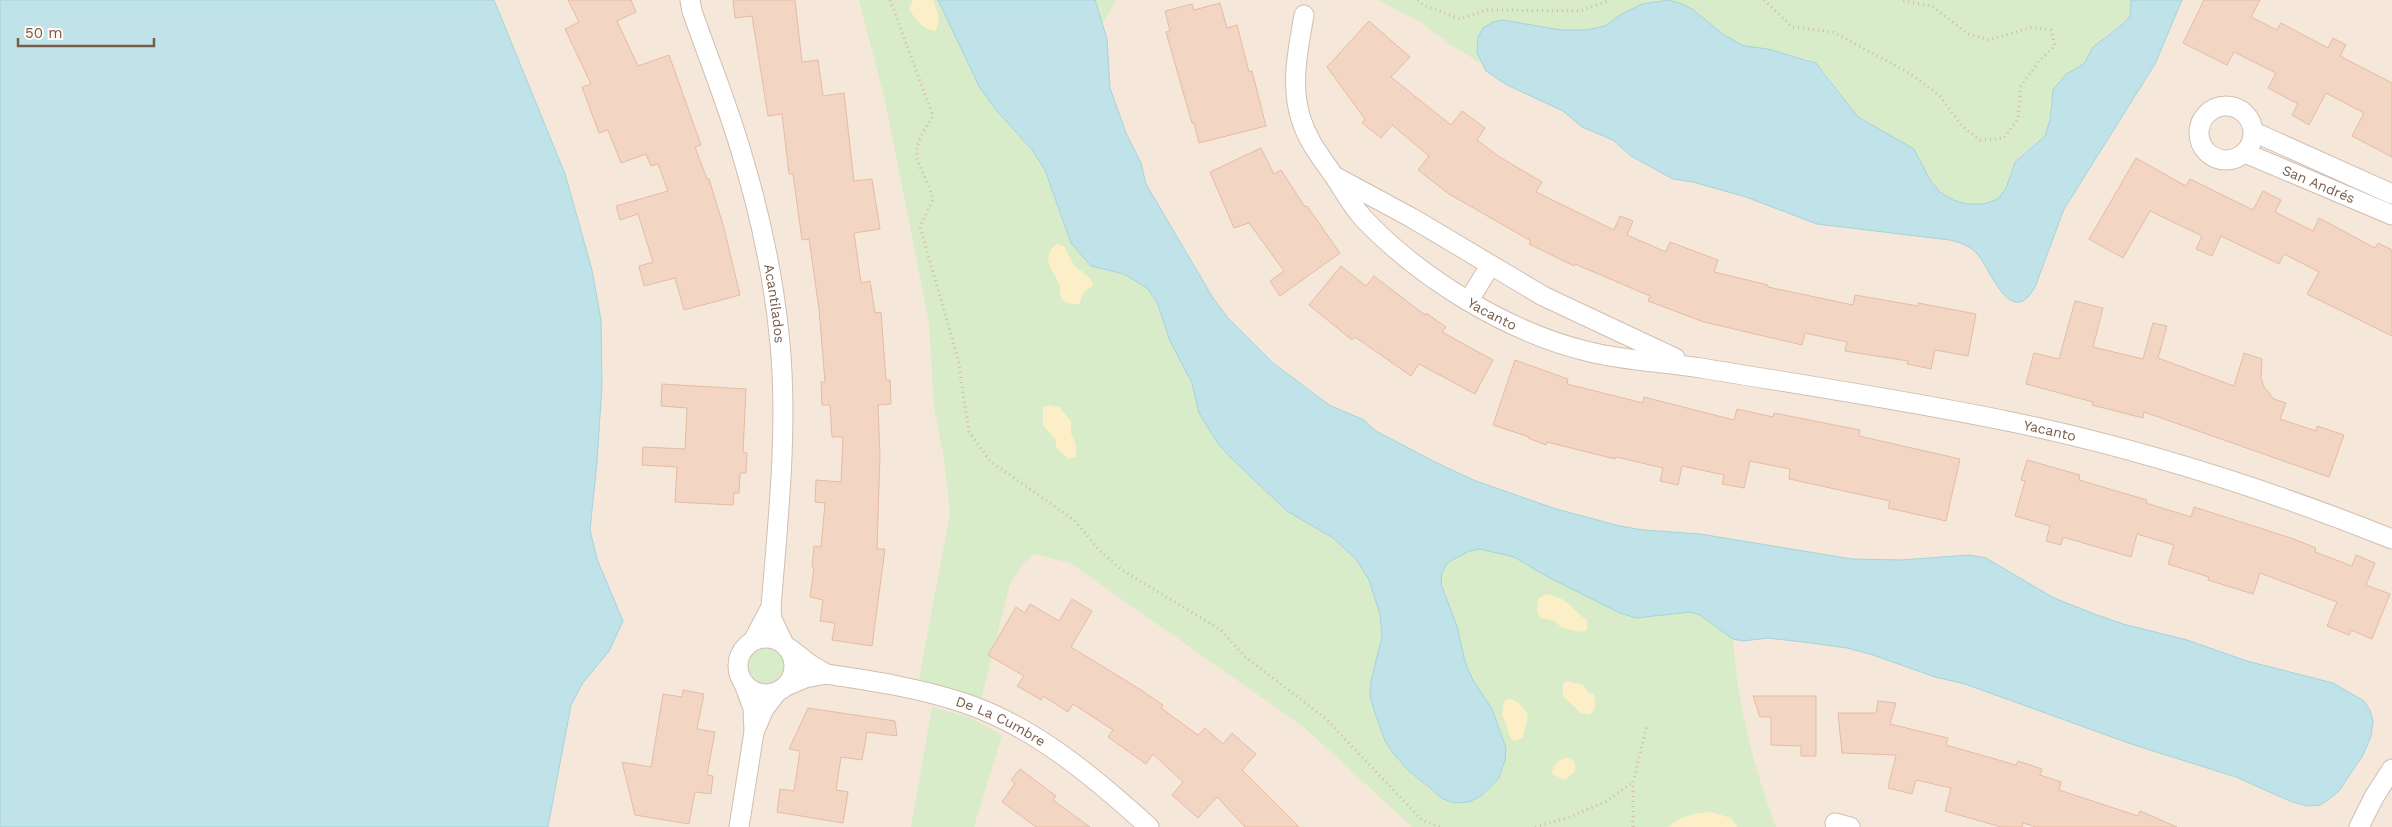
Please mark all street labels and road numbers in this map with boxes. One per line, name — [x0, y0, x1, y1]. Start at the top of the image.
street label: San Andrés — [2280, 162, 2357, 206]
street label: Acantilados — [761, 263, 788, 344]
street label: Yacanto — [1465, 294, 1519, 333]
street label: Yacanto — [2022, 417, 2078, 444]
street label: De La Cumbre — [954, 693, 1048, 749]

